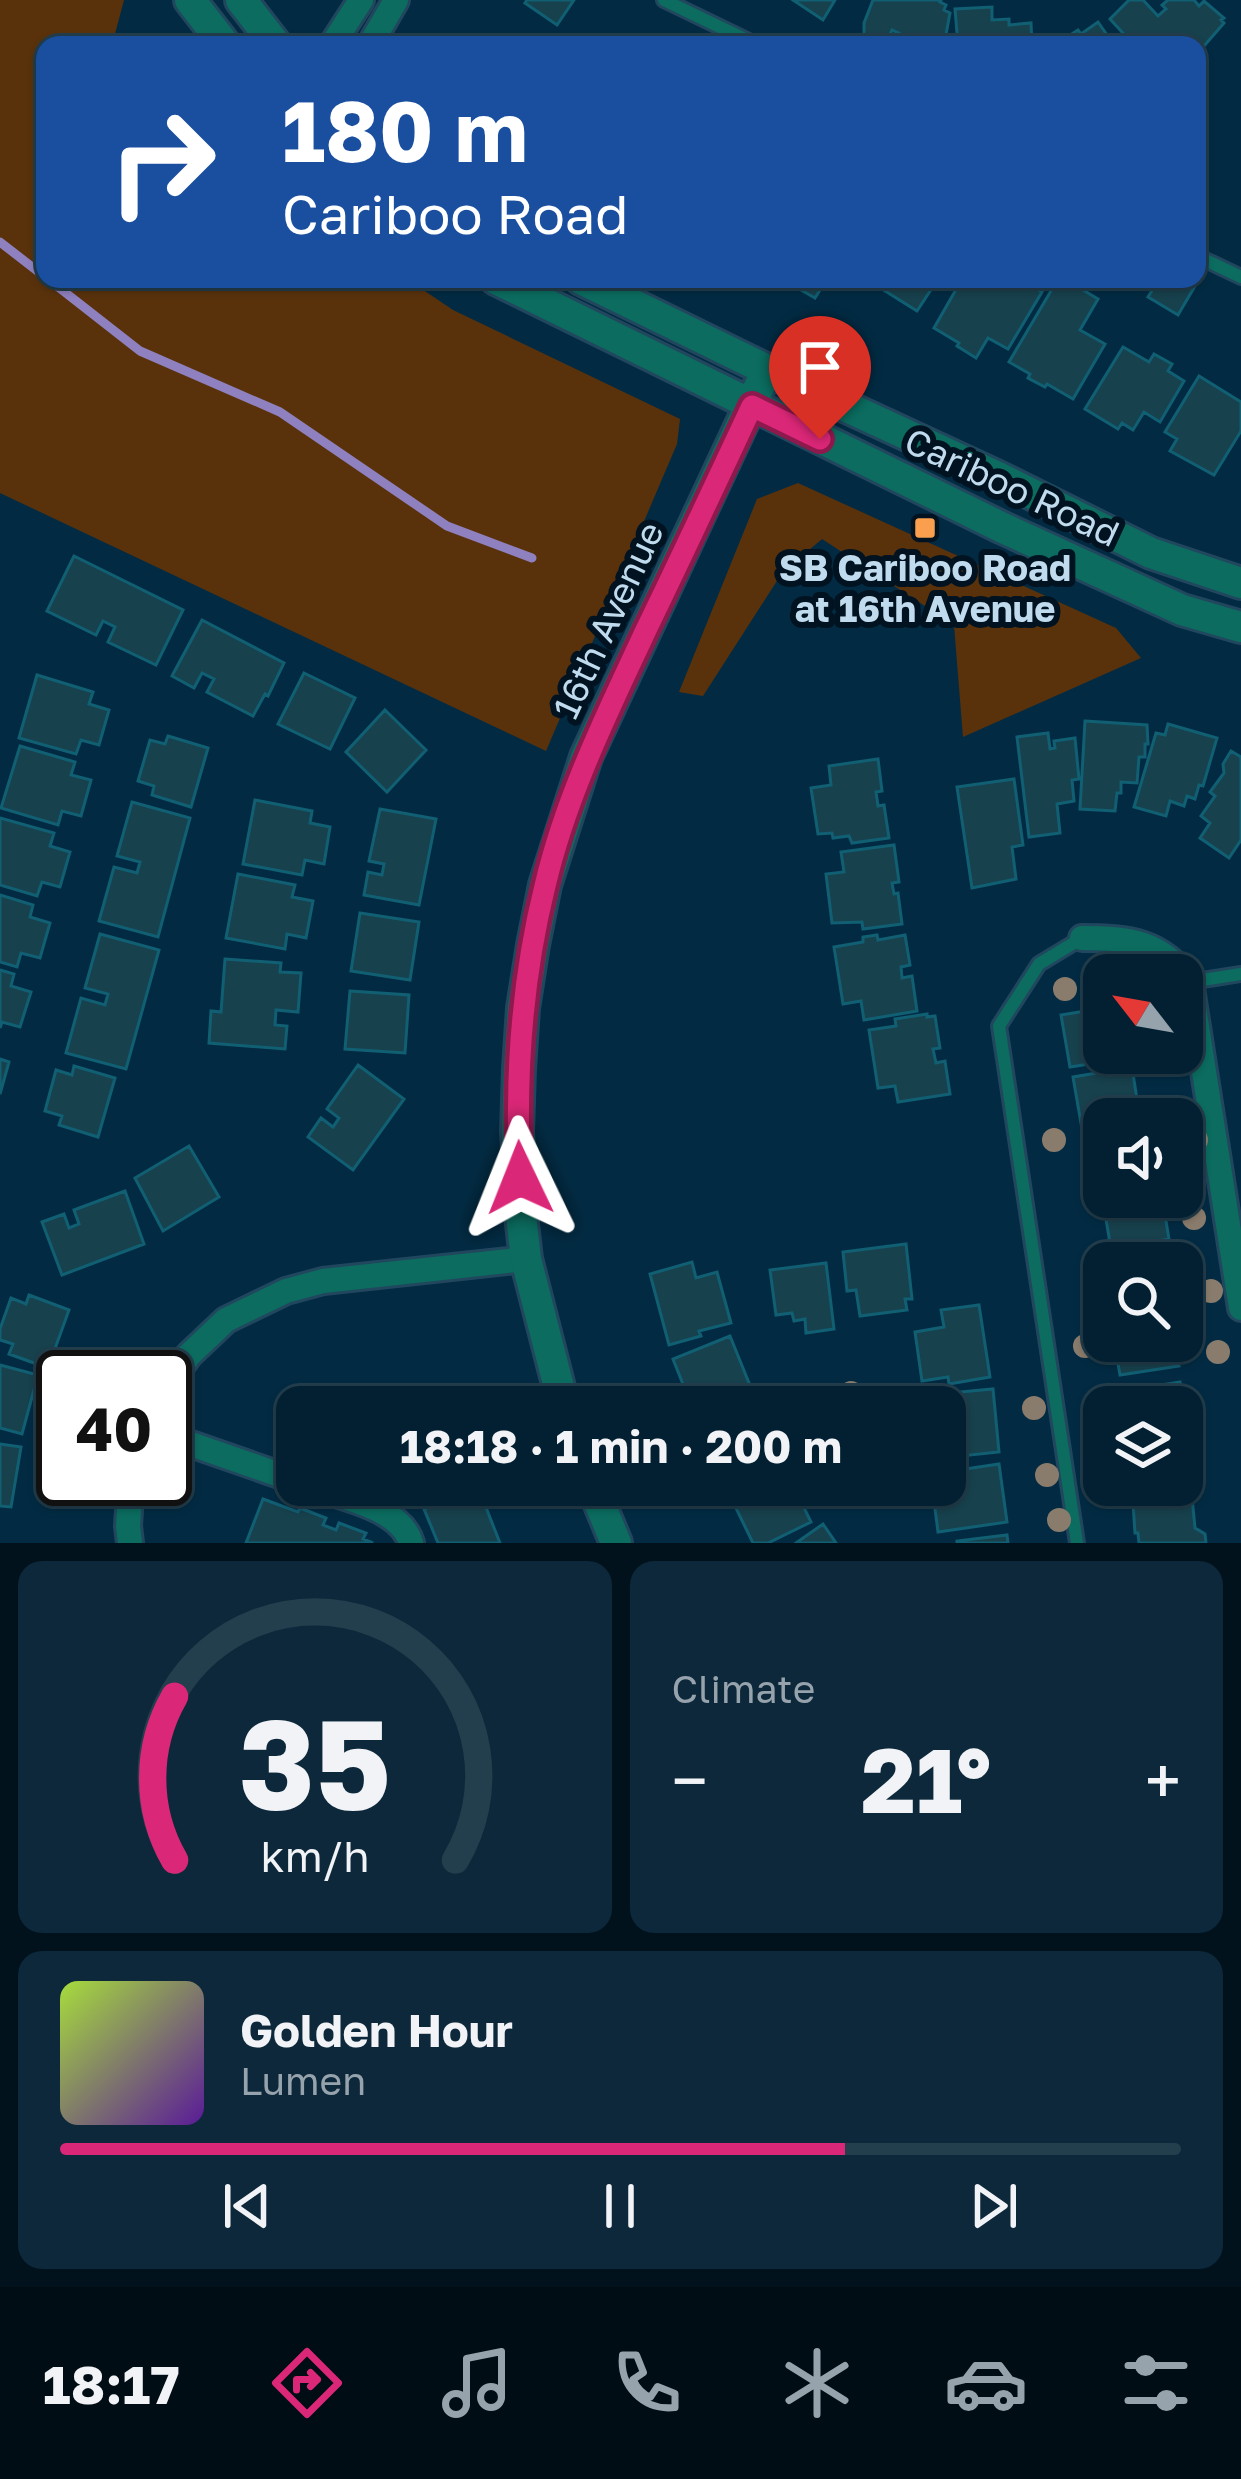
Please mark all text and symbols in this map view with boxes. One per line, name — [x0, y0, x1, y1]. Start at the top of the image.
text: 180 m — [282, 80, 528, 180]
icon: right — [84, 84, 240, 240]
text: Cariboo Road — [282, 181, 629, 246]
pin — [769, 316, 871, 439]
icon: arrive — [787, 334, 853, 400]
street label: Cariboo Road — [898, 418, 1126, 555]
street label: 16th Avenue — [543, 515, 672, 725]
marker: SB Cariboo Road at 16th Avenue — [912, 515, 938, 541]
place label: SB Cariboo Road at 16th Avenue — [779, 546, 1071, 630]
north arrow — [1083, 954, 1203, 1074]
map controls — [1083, 954, 1203, 1506]
button: sound — [1083, 1098, 1203, 1218]
position arrow — [457, 1115, 583, 1241]
button: search — [1083, 1242, 1203, 1362]
speed limit sign: 40 — [36, 1350, 192, 1506]
button: layers — [1083, 1386, 1203, 1506]
text: 18:18 · 1 min · 200 m — [400, 1419, 842, 1473]
text: Climate — [672, 1665, 815, 1712]
text: 35 — [239, 1687, 391, 1836]
text: 21° — [861, 1725, 991, 1833]
text: − — [672, 1740, 708, 1820]
text: + — [1145, 1740, 1181, 1820]
text: km/h — [260, 1830, 369, 1881]
text: Golden Hour — [240, 2003, 513, 2057]
text: Lumen — [240, 2057, 366, 2104]
icon: previous — [214, 2173, 280, 2239]
icon: pause — [587, 2173, 653, 2239]
icon: next — [961, 2173, 1027, 2239]
icon: directions — [265, 2341, 349, 2425]
icon: music — [435, 2341, 519, 2425]
icon: phone — [605, 2341, 689, 2425]
icon: climate — [775, 2341, 859, 2425]
icon: car — [944, 2341, 1028, 2425]
icon: filters — [1114, 2341, 1198, 2425]
text: 18:17 — [43, 2351, 180, 2416]

